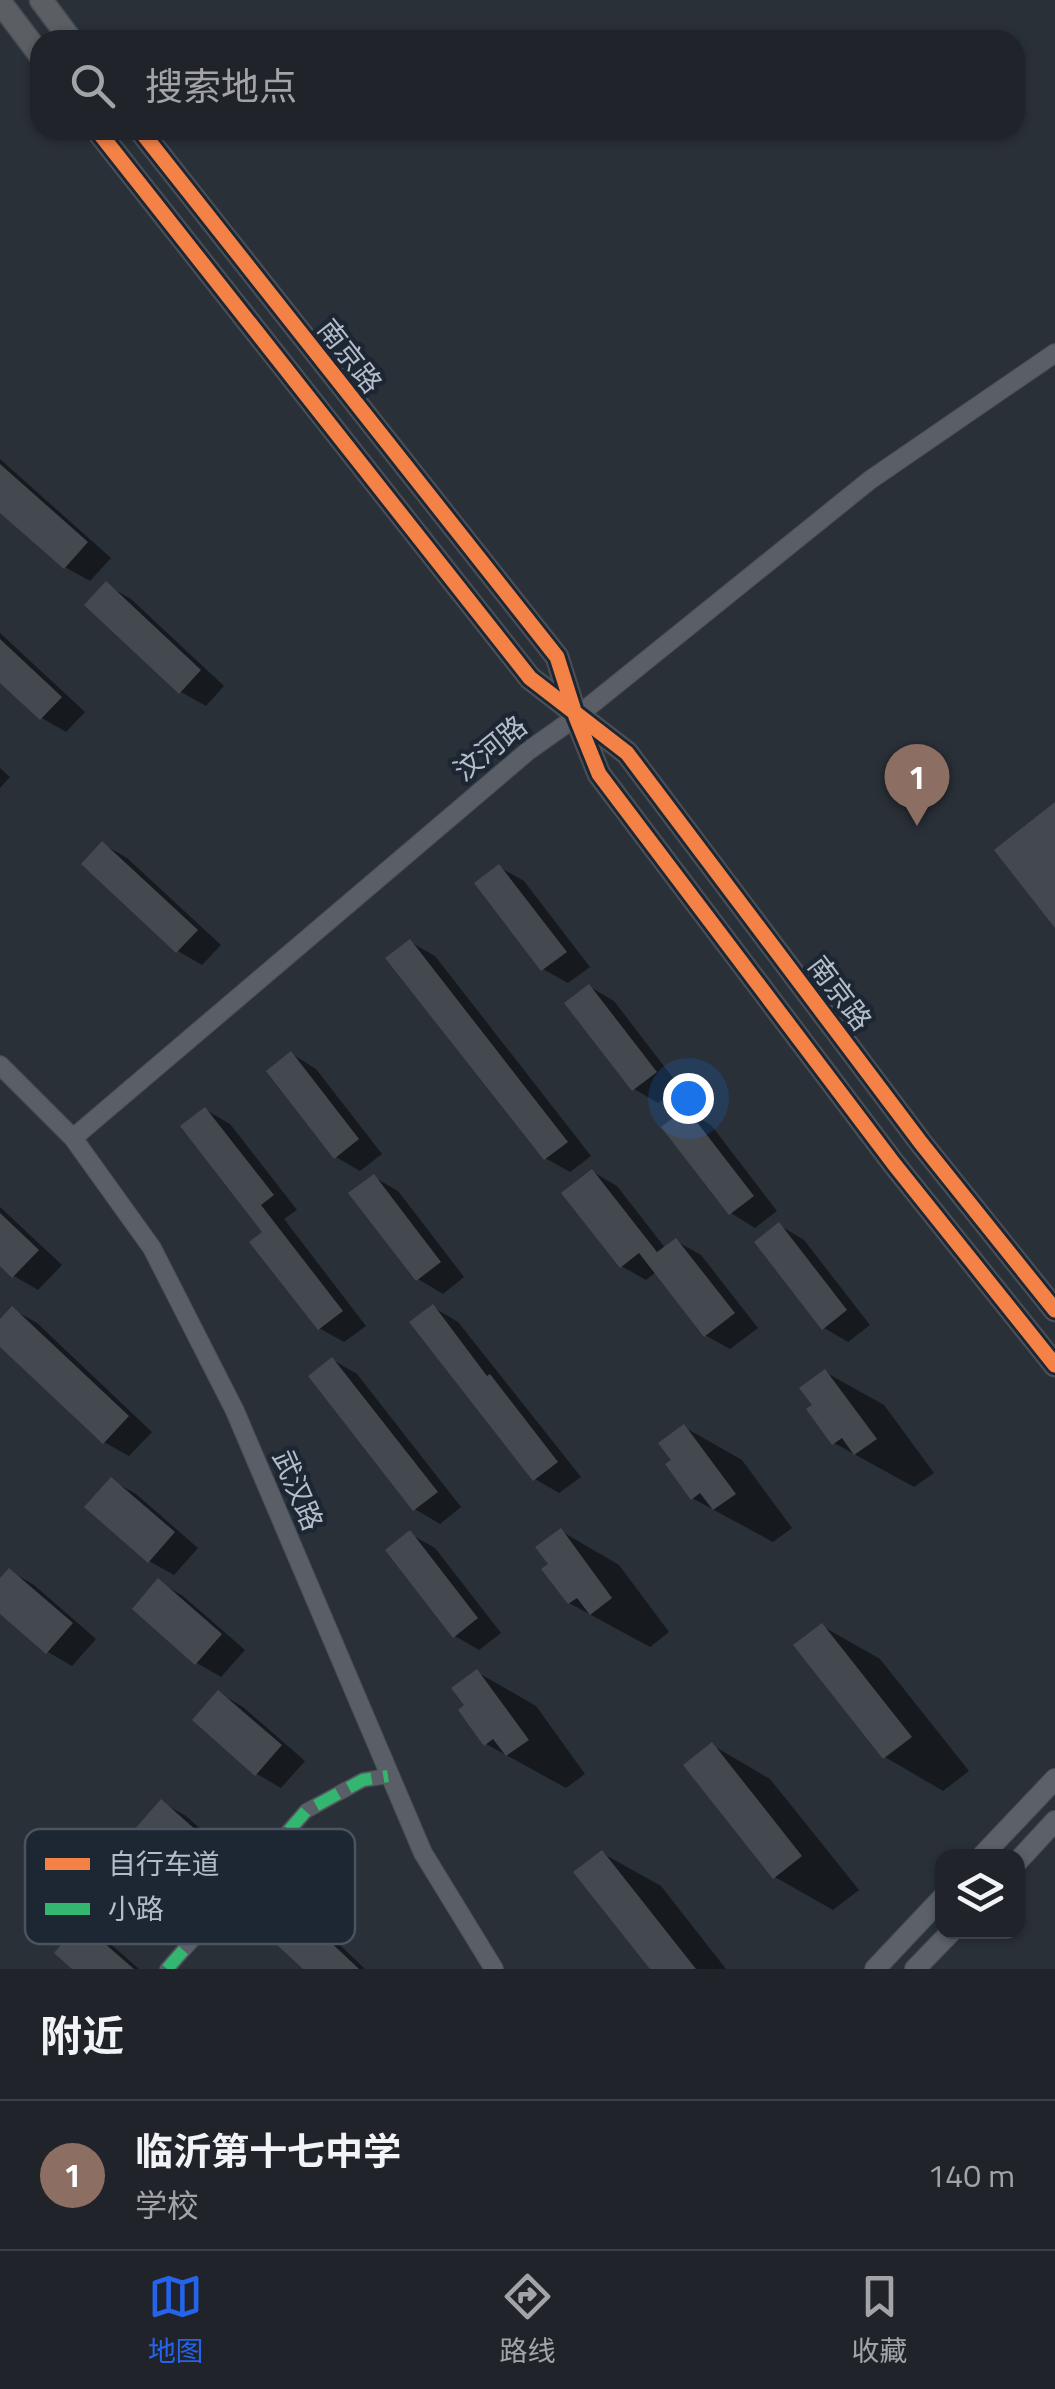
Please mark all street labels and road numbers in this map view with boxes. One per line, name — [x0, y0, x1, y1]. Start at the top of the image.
street label: 南京路 — [308, 309, 393, 402]
street label: 汶河路 — [444, 704, 536, 791]
street label: 南京路 — [798, 946, 883, 1039]
street label: 武汉路 — [262, 1443, 335, 1537]

